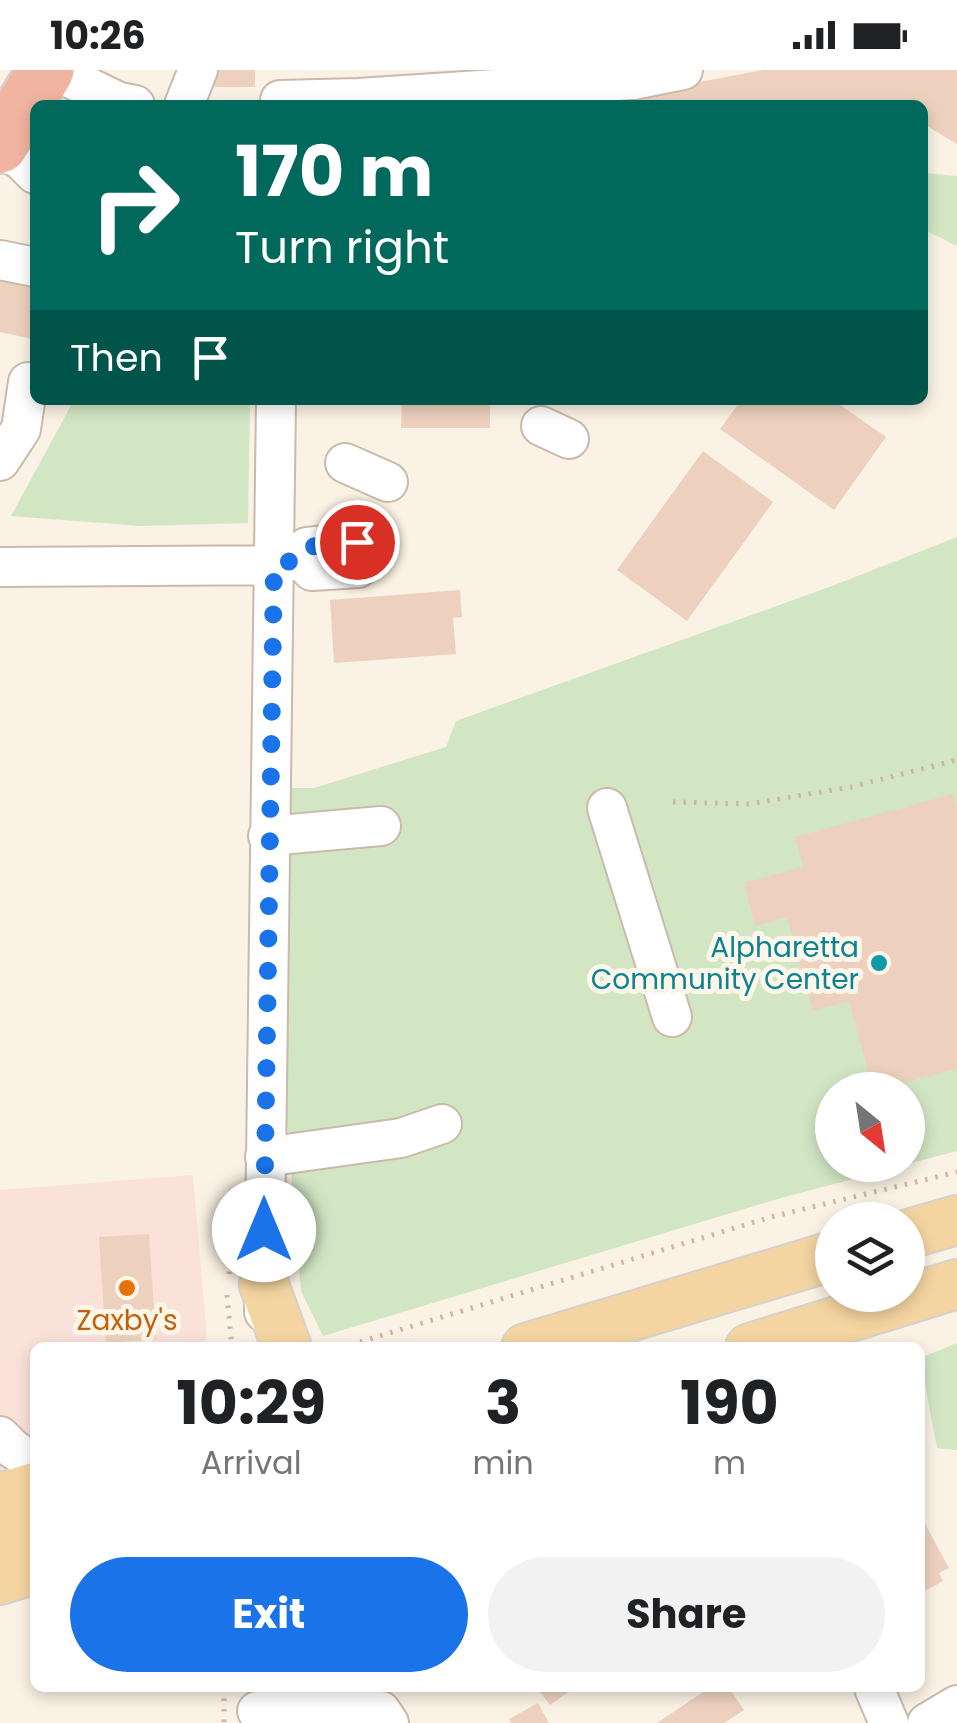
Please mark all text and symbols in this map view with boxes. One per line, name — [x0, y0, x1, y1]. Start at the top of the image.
text: 10:26 — [50, 9, 146, 62]
text: 170 m — [235, 122, 433, 221]
icon: right — [70, 140, 200, 270]
text: Turn right — [235, 216, 449, 279]
icon: arrive — [183, 330, 238, 385]
text: Then — [70, 331, 163, 384]
pin — [315, 500, 400, 585]
icon: arrive — [330, 515, 385, 570]
place label: Alpharetta Community Center — [591, 928, 859, 999]
marker: Alpharetta Community Center — [868, 952, 890, 974]
north arrow — [815, 1072, 925, 1182]
map controls — [815, 1072, 925, 1312]
position arrow — [212, 1178, 316, 1282]
button: layers — [815, 1202, 925, 1312]
marker: Zaxby's — [116, 1277, 138, 1299]
place label: Zaxby's — [76, 1301, 178, 1340]
text: 10:29 — [176, 1361, 326, 1445]
text: 3 — [485, 1361, 521, 1445]
text: 190 — [680, 1361, 779, 1445]
text: Arrival — [201, 1440, 302, 1485]
text: min — [472, 1440, 534, 1485]
text: m — [713, 1440, 746, 1485]
button: Exit — [70, 1557, 468, 1672]
button: Share — [488, 1557, 885, 1672]

